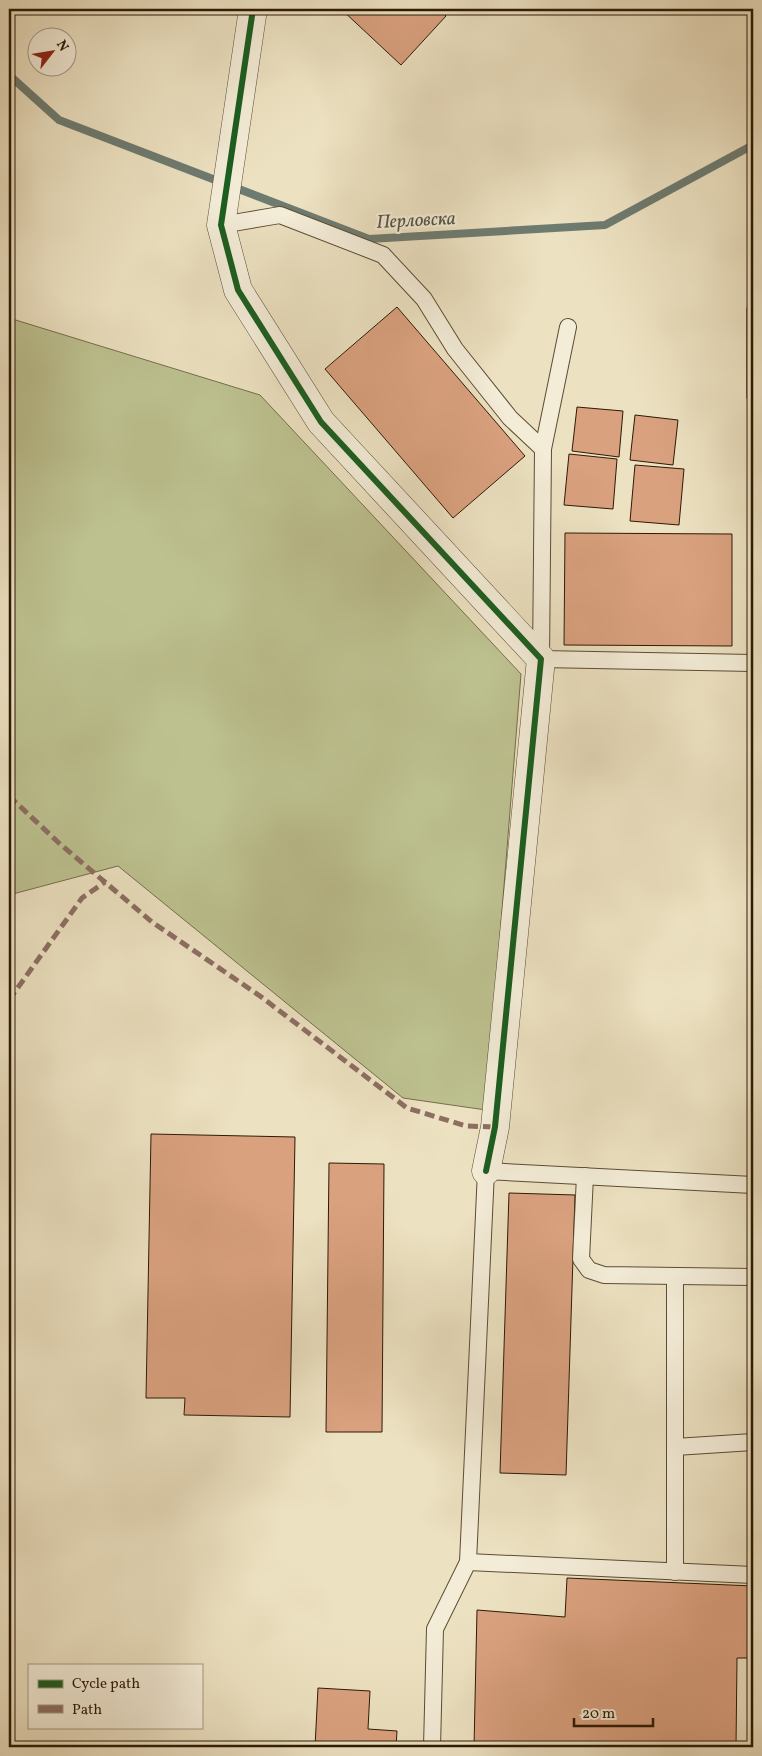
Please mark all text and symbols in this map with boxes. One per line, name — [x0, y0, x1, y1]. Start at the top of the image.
north arrow — [28, 28, 78, 78]
text: N — [51, 37, 73, 55]
water label: Перловска — [376, 206, 456, 236]
legend — [28, 1664, 202, 1728]
text: Cycle path — [72, 1674, 140, 1695]
scale bar — [574, 1696, 653, 1728]
text: Path — [72, 1700, 102, 1721]
text: 20 m — [582, 1704, 615, 1725]

